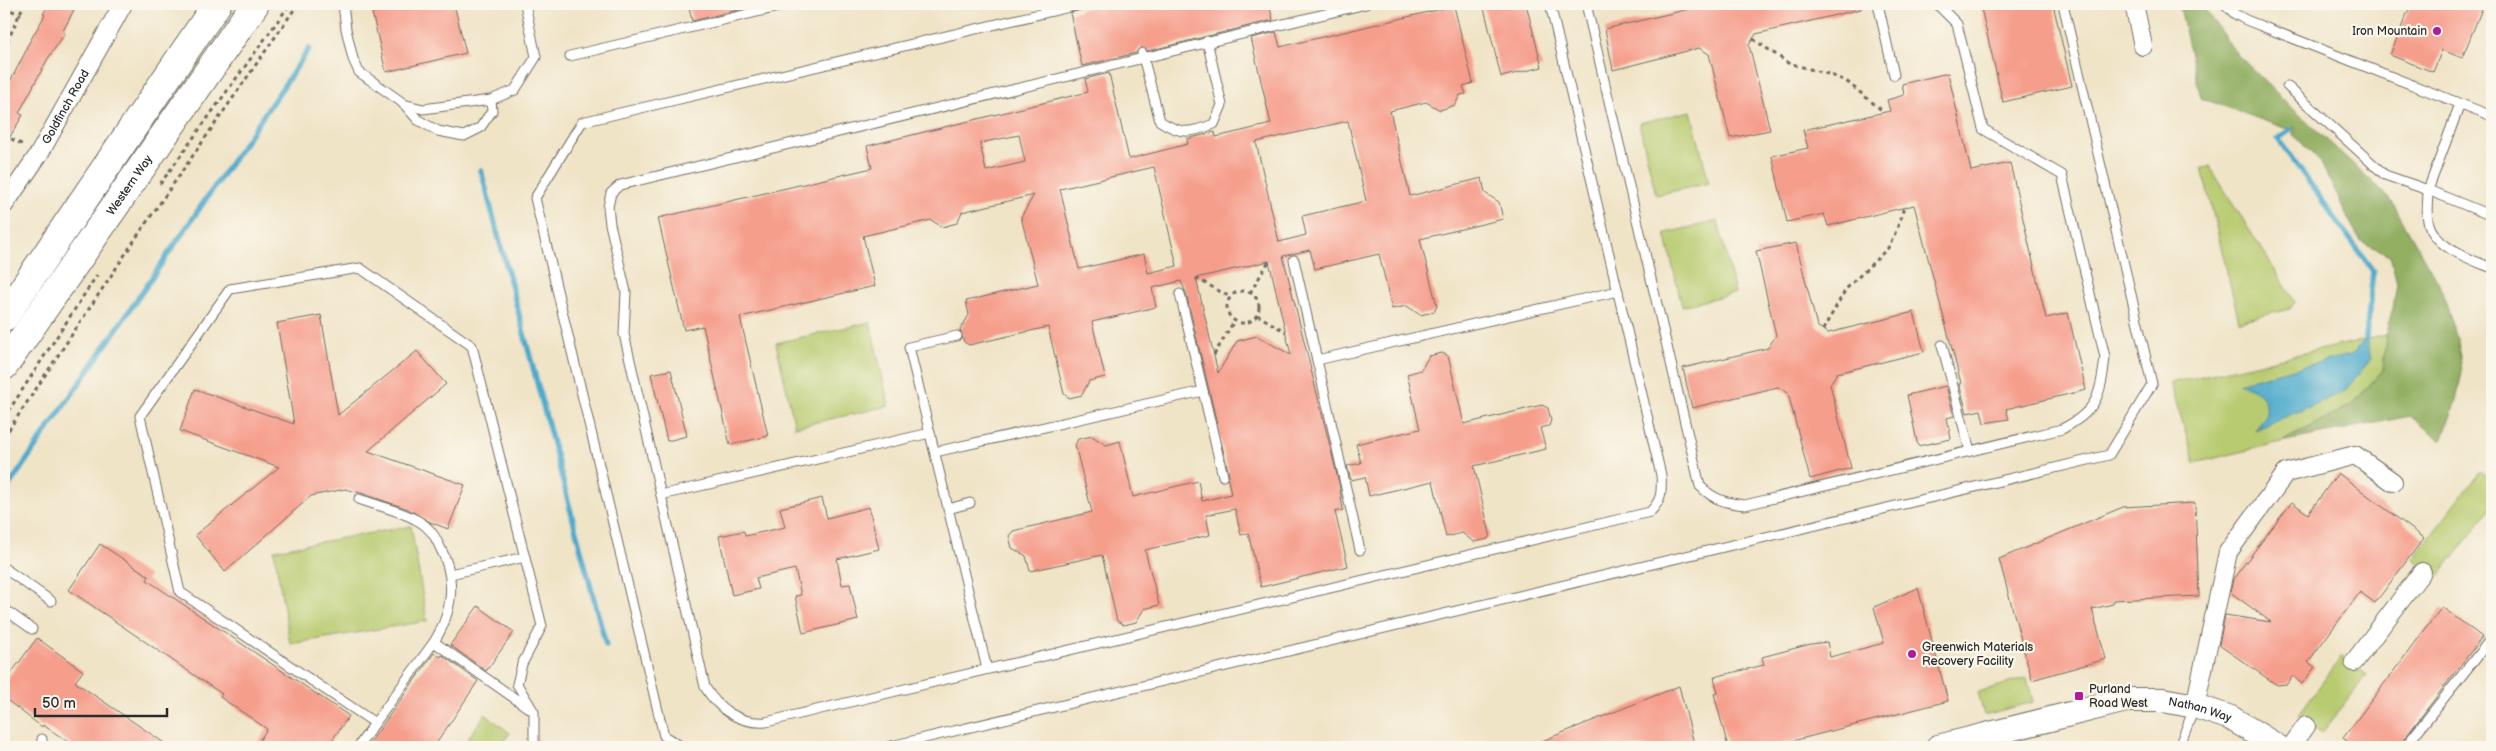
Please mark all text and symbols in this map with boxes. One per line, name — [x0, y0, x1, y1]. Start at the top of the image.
place label: Iron Mountain — [2352, 24, 2427, 39]
marker: Iron Mountain — [2431, 25, 2443, 37]
street label: Goldfinch Road — [39, 67, 92, 147]
street label: Western Way — [103, 152, 156, 218]
place label: Greenwich Materials Recovery Facility — [1922, 640, 2033, 669]
marker: Greenwich Materials Recovery Facility — [1906, 648, 1918, 660]
place label: Purland Road West — [2089, 682, 2148, 711]
scale bar — [35, 686, 168, 718]
marker: Purland Road West — [2073, 690, 2085, 702]
text: 50 m — [42, 694, 76, 713]
street label: Nathan Way — [2167, 694, 2234, 725]

